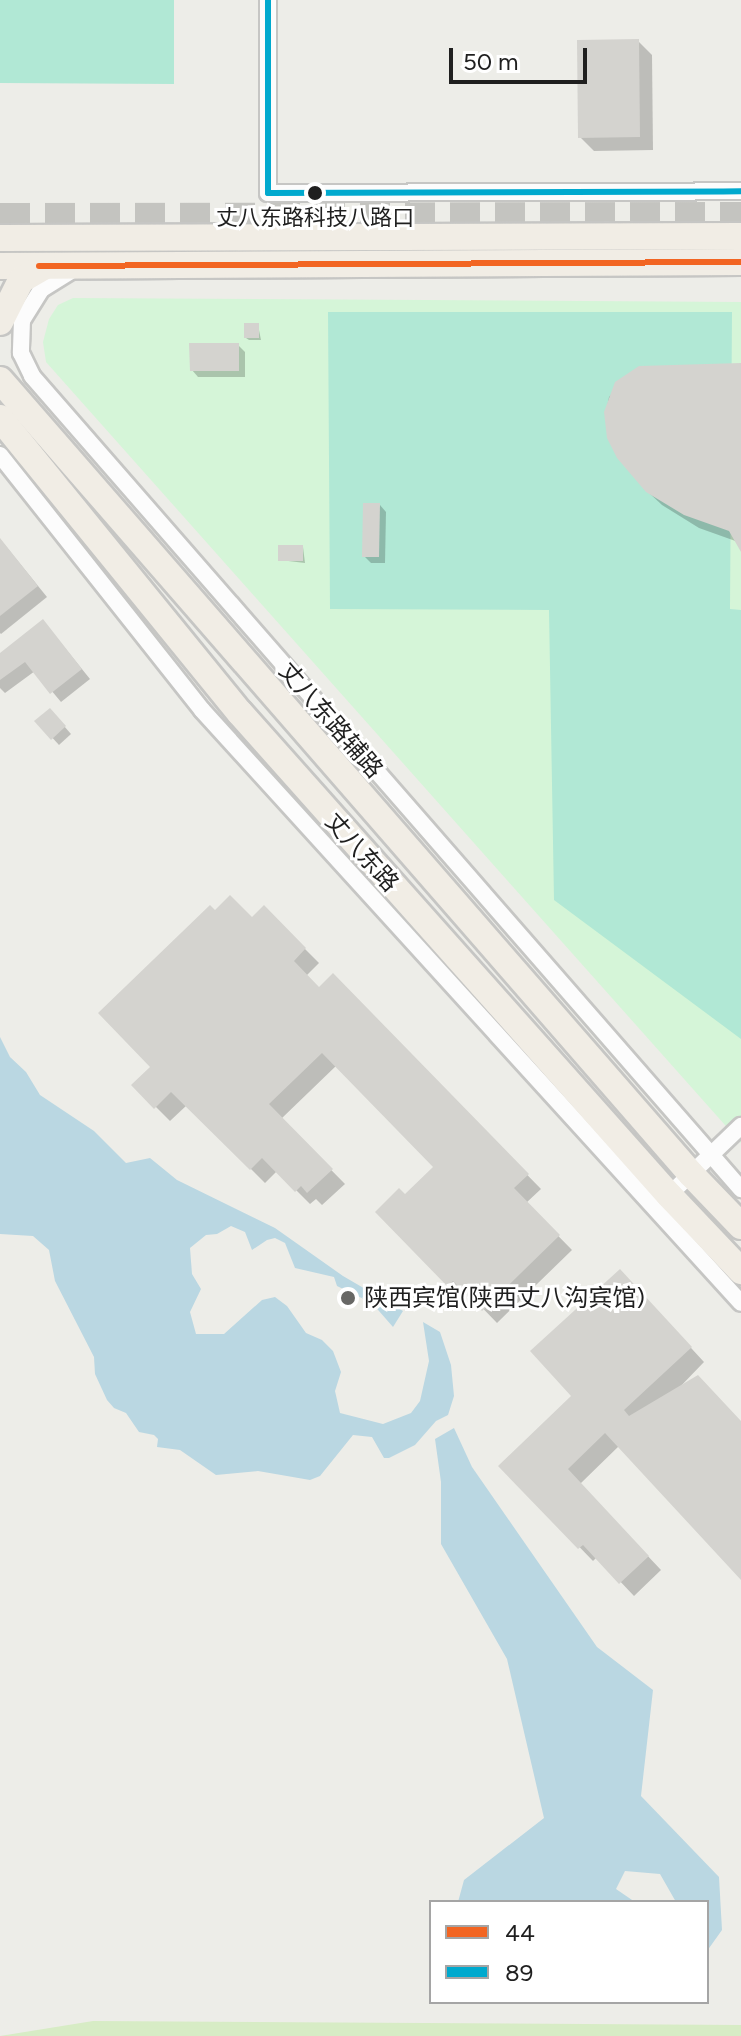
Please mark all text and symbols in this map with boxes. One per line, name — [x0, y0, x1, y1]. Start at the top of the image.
scale bar — [453, 32, 591, 82]
text: 50 m — [463, 47, 519, 76]
marker: 丈八东路科技八路口 — [307, 185, 323, 201]
place label: 丈八东路科技八路口 — [216, 205, 414, 231]
street label: 丈八东路辅路 — [273, 656, 389, 784]
street label: 丈八东路 — [319, 807, 405, 897]
place label: 陕西宾馆(陕西丈八沟宾馆) — [364, 1284, 645, 1312]
marker: 陕西宾馆(陕西丈八沟宾馆) — [339, 1289, 357, 1307]
legend — [429, 1900, 709, 2004]
text: 44 — [505, 1918, 535, 1947]
text: 89 — [505, 1958, 533, 1987]

